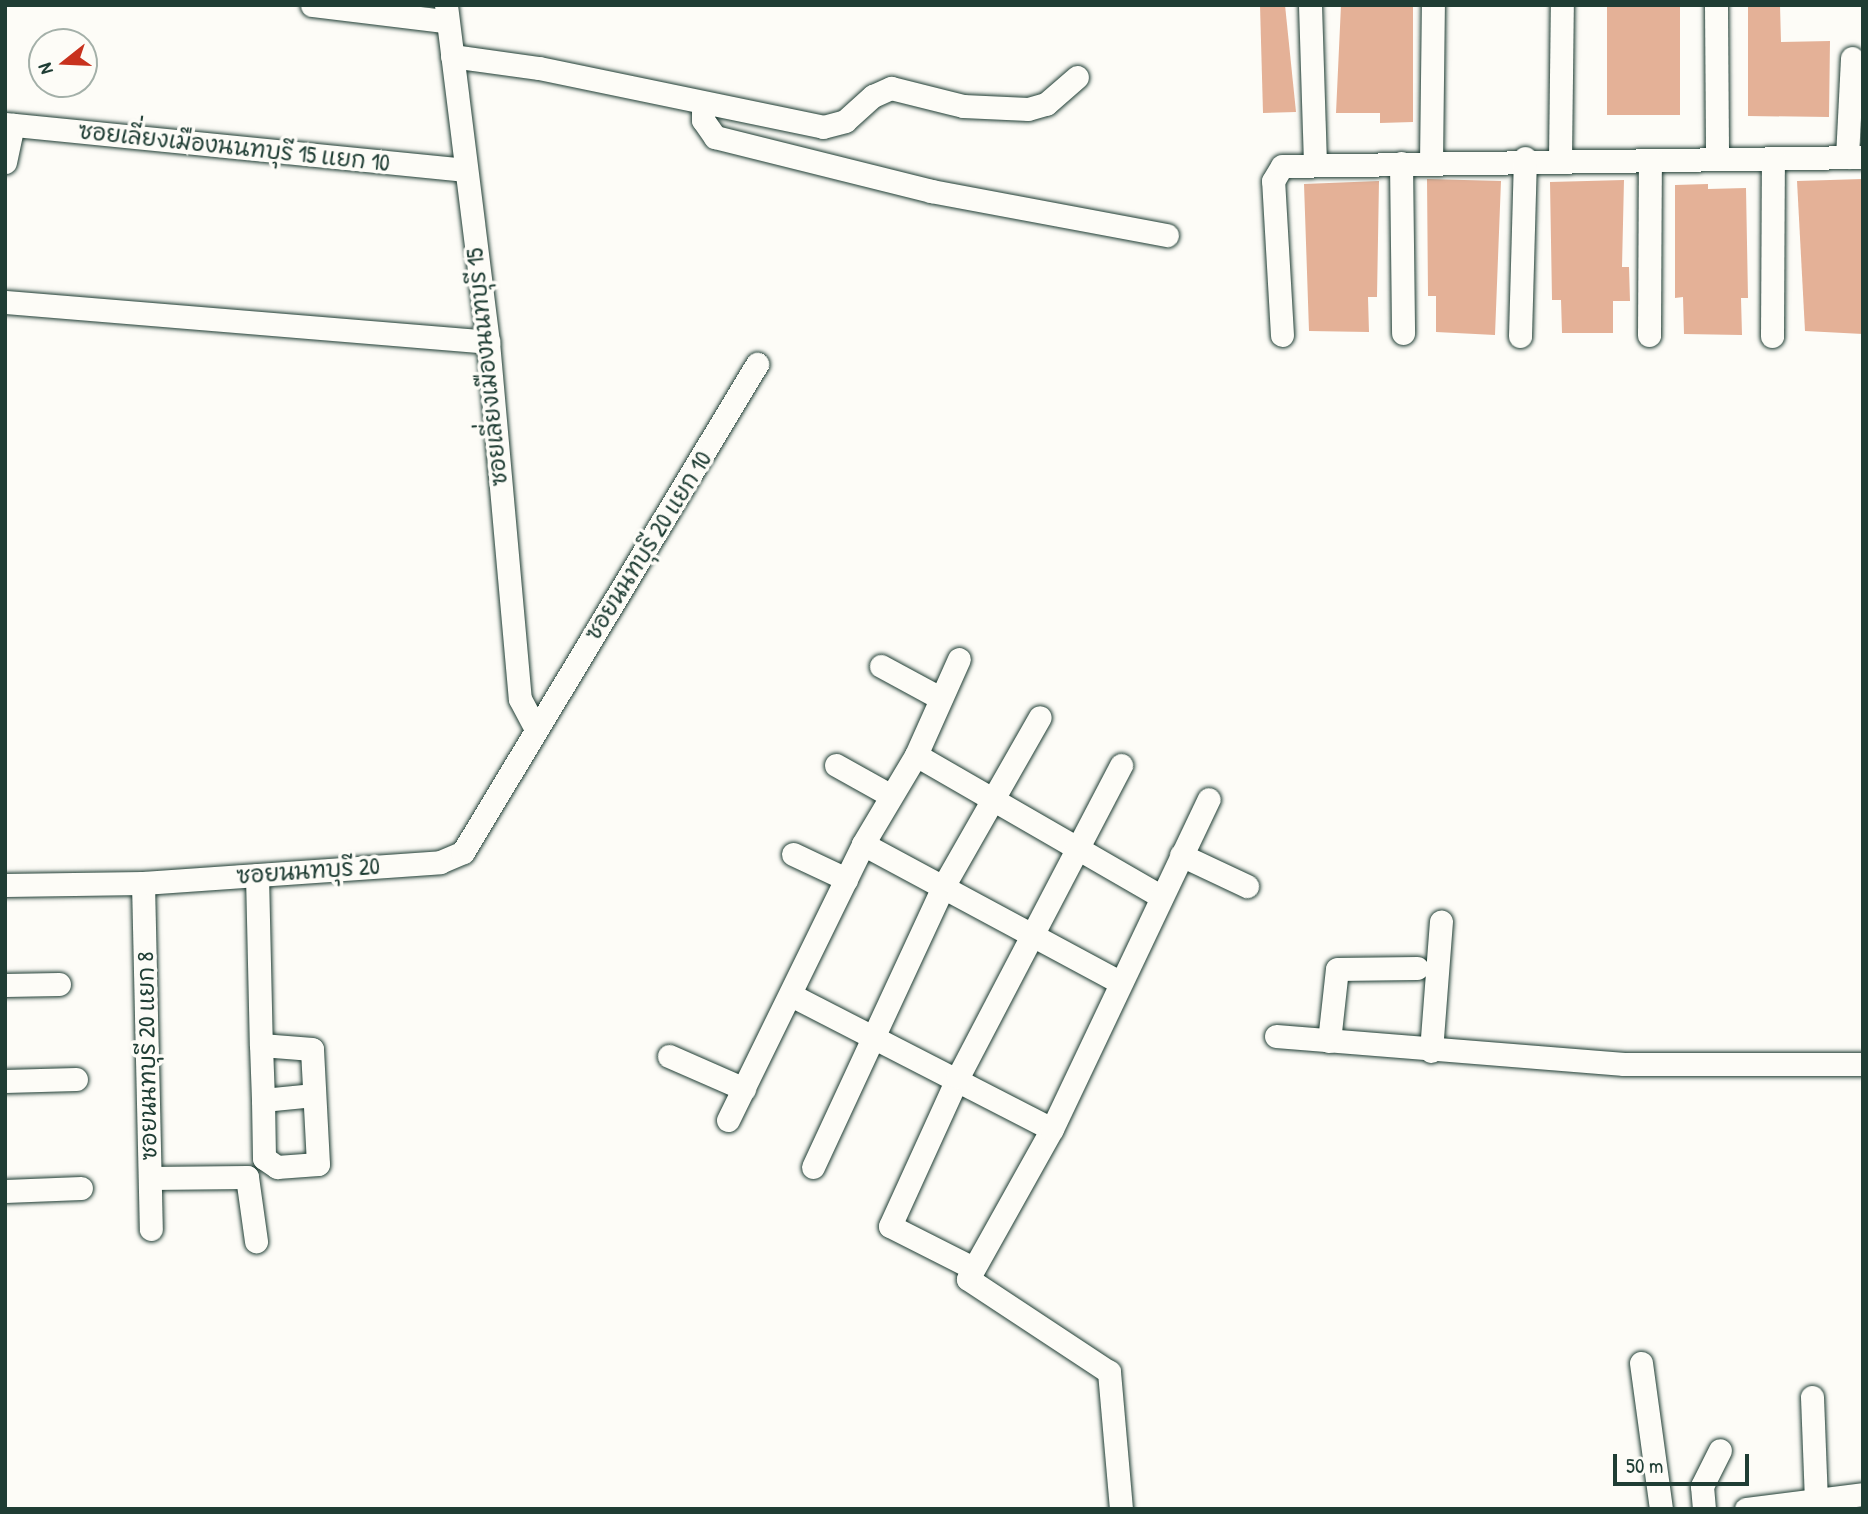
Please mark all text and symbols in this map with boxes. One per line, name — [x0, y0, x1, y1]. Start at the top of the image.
north arrow — [28, 28, 98, 98]
text: N — [31, 60, 59, 78]
street label: ซอยเลี่ยงเมืองนนทบุรี 15 แยก 10 — [77, 117, 391, 177]
street label: ซอยเลี่ยงเมืองนนทบุรี 15 — [461, 247, 513, 487]
street label: ซอยนนทบุรี 20 แยก 10 — [579, 446, 717, 646]
street label: ซอยนนทบุรี 20 — [235, 852, 381, 890]
street label: ซอยนนทบุรี 20 แยก 8 — [131, 951, 163, 1161]
scale bar — [1616, 1440, 1752, 1484]
text: 50 m — [1626, 1451, 1663, 1480]

